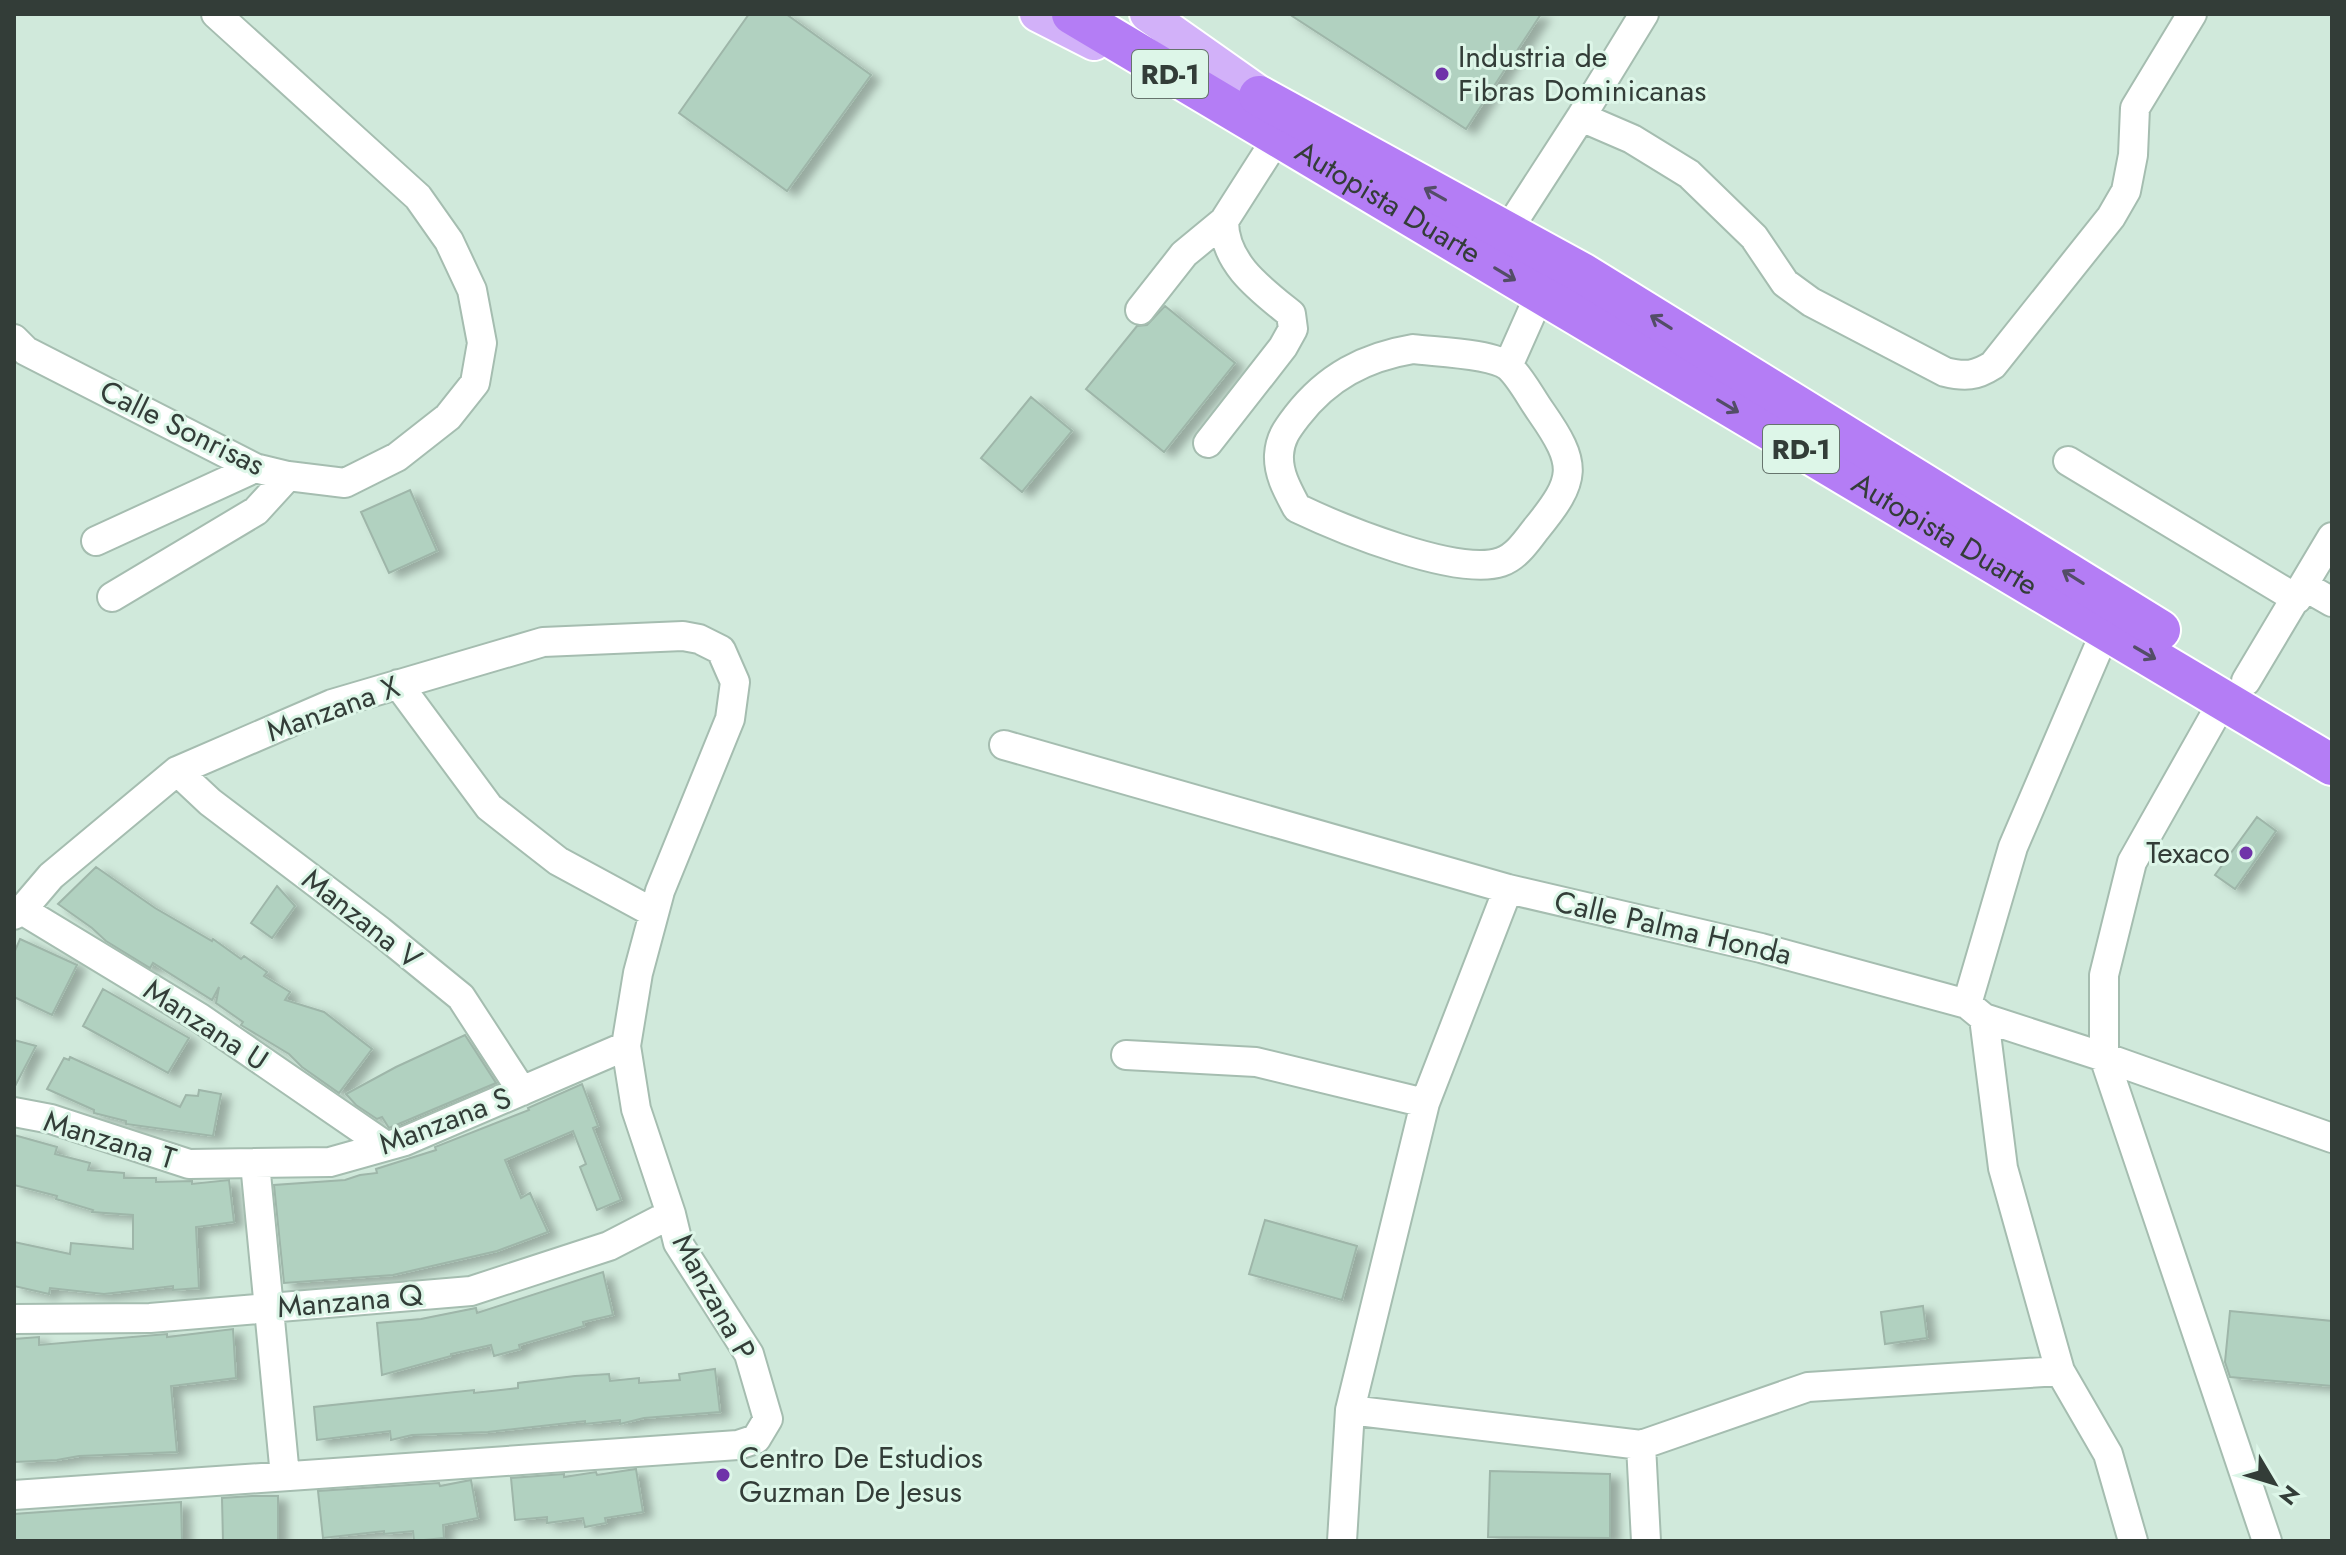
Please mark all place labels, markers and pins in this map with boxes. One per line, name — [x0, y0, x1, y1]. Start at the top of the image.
place label: Industria de Fibras Dominicanas — [1458, 35, 1706, 112]
marker: Industria de Fibras Dominicanas — [1433, 65, 1451, 83]
place label: Texaco — [2146, 831, 2230, 874]
marker: Texaco — [2237, 844, 2255, 862]
place label: Centro De Estudios Guzman De Jesus — [739, 1436, 983, 1513]
marker: Centro De Estudios Guzman De Jesus — [714, 1466, 732, 1484]

